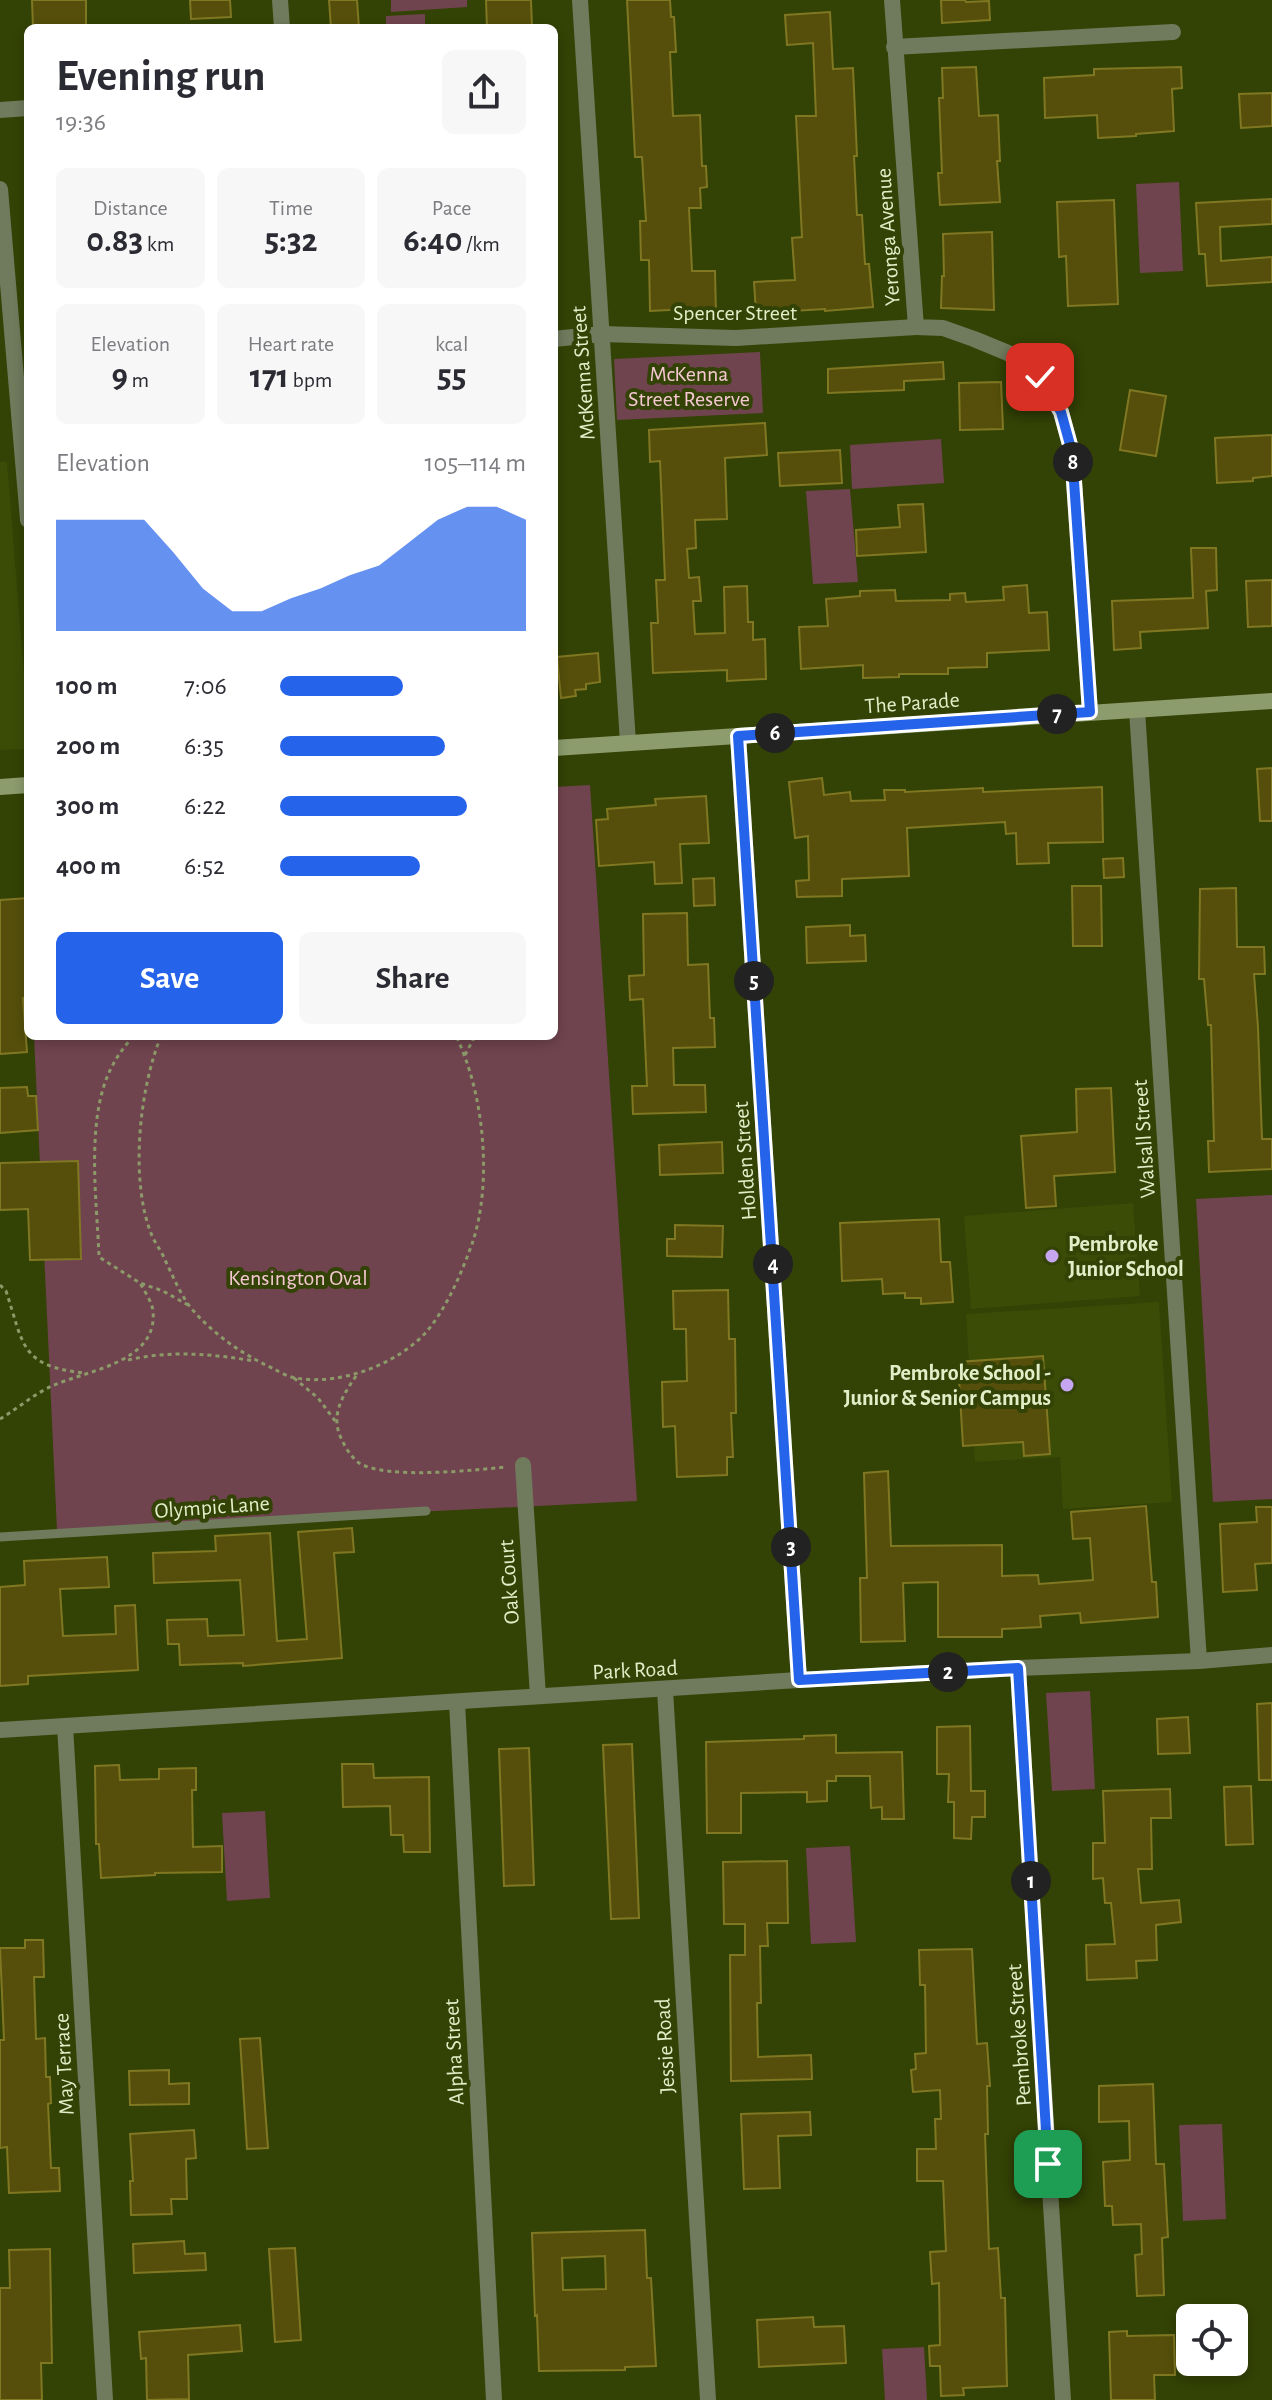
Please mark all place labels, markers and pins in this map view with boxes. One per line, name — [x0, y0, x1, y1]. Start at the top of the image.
pin — [1006, 343, 1074, 411]
pin: 8 — [1053, 442, 1093, 482]
pin: 7 — [1037, 694, 1077, 734]
pin: 6 — [755, 713, 795, 753]
pin: 5 — [734, 961, 774, 1001]
place label: Pembroke Junior School — [1068, 1233, 1184, 1280]
pin: 4 — [753, 1244, 793, 1284]
marker: Pembroke Junior School — [1043, 1247, 1061, 1265]
place label: Pembroke School - Junior & Senior Campus — [843, 1362, 1051, 1409]
marker: Pembroke School - Junior & Senior Campus — [1058, 1376, 1076, 1394]
pin: 3 — [771, 1527, 811, 1567]
pin: 2 — [928, 1652, 968, 1692]
pin: 1 — [1011, 1861, 1051, 1901]
pin — [1014, 2130, 1082, 2198]

